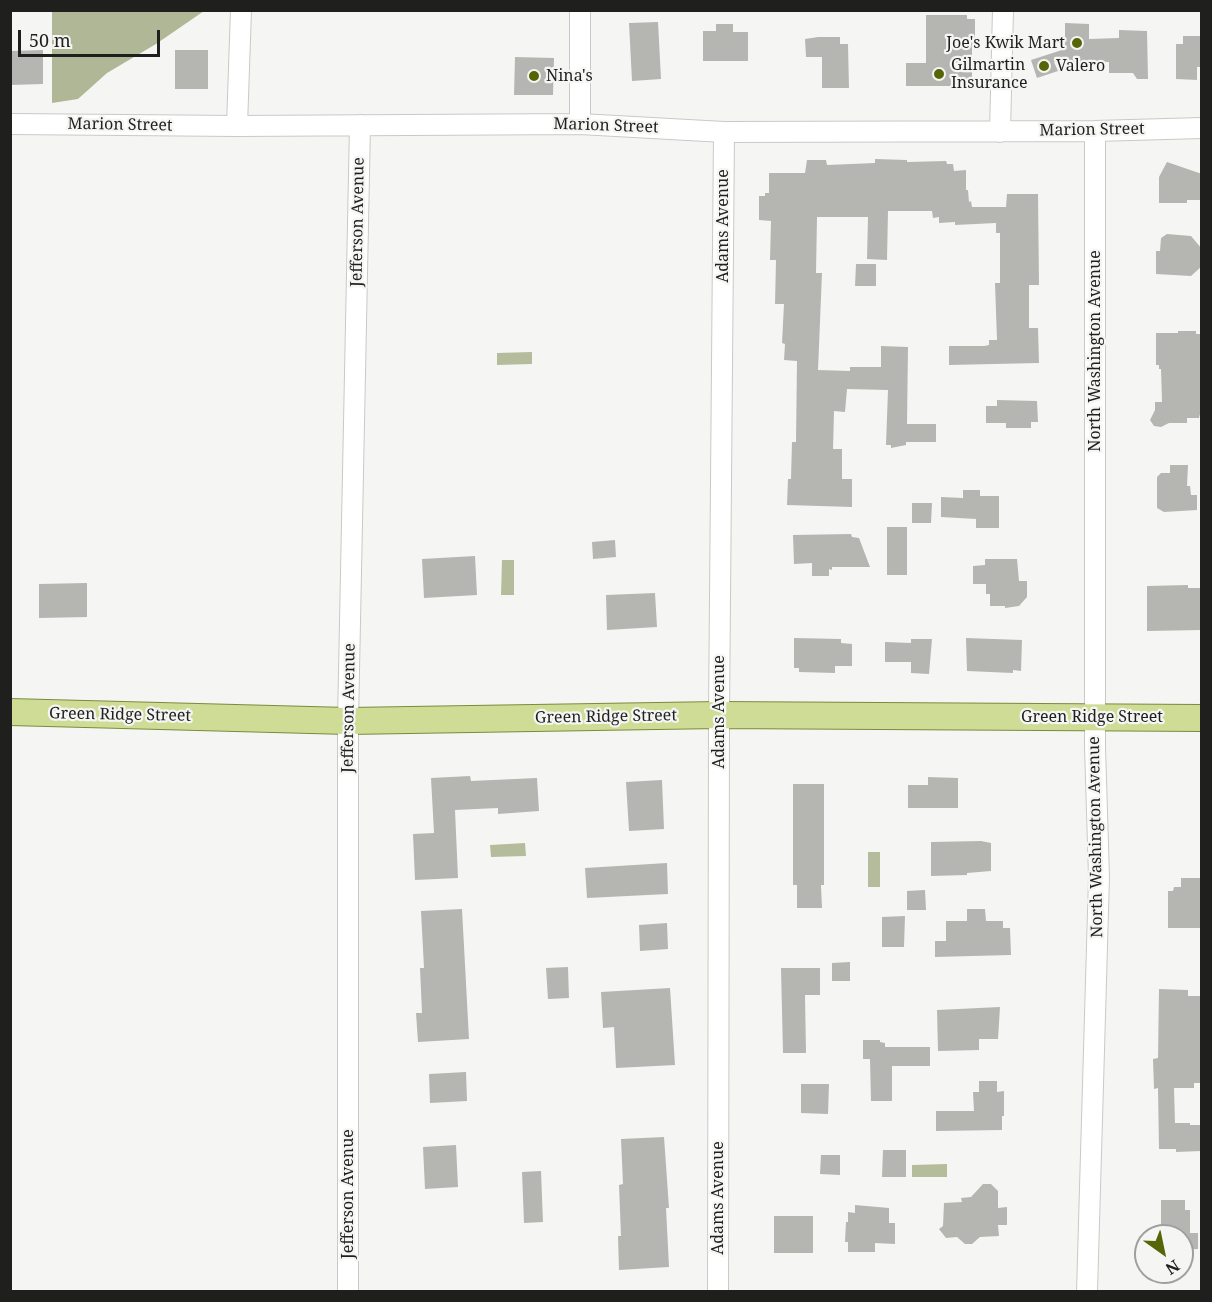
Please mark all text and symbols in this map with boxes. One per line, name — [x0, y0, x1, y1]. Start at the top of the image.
scale bar — [21, 18, 164, 56]
text: 50 m — [29, 28, 71, 52]
place label: Joe's Kwik Mart — [946, 33, 1065, 53]
marker: Joe's Kwik Mart — [1070, 36, 1084, 50]
place label: Gilmartin Insurance — [951, 55, 1028, 93]
place label: Valero — [1056, 56, 1105, 76]
marker: Valero — [1037, 59, 1051, 73]
place label: Nina's — [546, 66, 593, 86]
marker: Gilmartin Insurance — [932, 67, 946, 81]
marker: Nina's — [527, 69, 541, 83]
street label: Marion Street — [67, 114, 173, 136]
street label: Marion Street — [553, 115, 659, 137]
street label: Marion Street — [1039, 119, 1145, 141]
street label: Jefferson Avenue — [347, 157, 369, 287]
street label: Adams Avenue — [713, 169, 733, 283]
street label: North Washington Avenue — [1085, 250, 1105, 452]
street label: Jefferson Avenue — [338, 643, 360, 773]
street label: Adams Avenue — [709, 655, 729, 769]
street label: Green Ridge Street — [49, 704, 191, 726]
street label: Green Ridge Street — [535, 706, 677, 728]
street label: Green Ridge Street — [1021, 707, 1163, 727]
street label: North Washington Avenue — [1085, 736, 1107, 938]
street label: Jefferson Avenue — [338, 1129, 358, 1259]
street label: Adams Avenue — [708, 1141, 728, 1255]
north arrow — [1134, 1224, 1194, 1284]
text: N — [1161, 1255, 1184, 1280]

